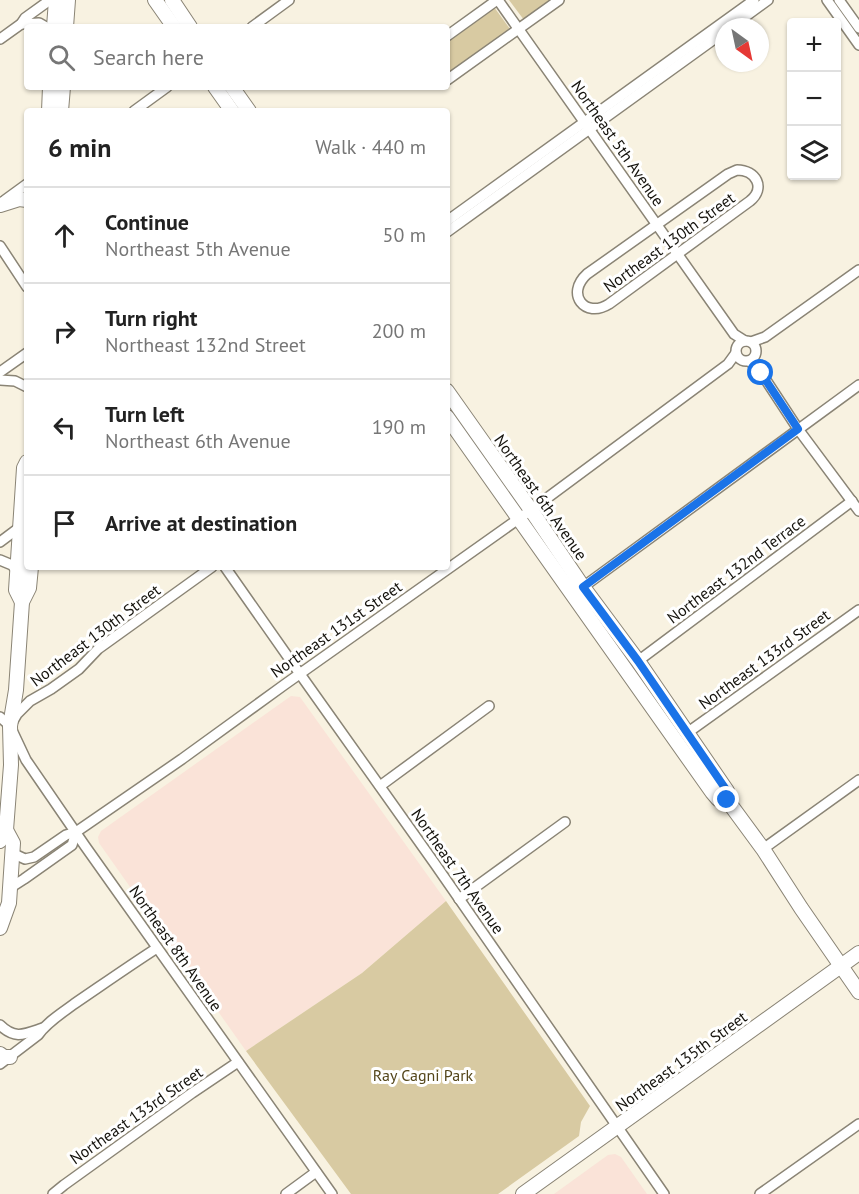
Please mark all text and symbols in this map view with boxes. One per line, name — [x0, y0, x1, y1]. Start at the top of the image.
north arrow — [715, 18, 769, 72]
map controls — [787, 18, 841, 180]
button: + — [787, 18, 841, 72]
search box — [24, 24, 450, 90]
icon: search — [45, 41, 78, 74]
text: Search here — [93, 43, 204, 71]
button: − — [787, 72, 841, 126]
street label: Northeast 5th Avenue — [567, 76, 669, 210]
button: layers — [787, 126, 841, 180]
text: 6 min — [48, 131, 111, 164]
text: Walk · 440 m — [315, 134, 426, 160]
street label: Northeast 130th Street — [599, 187, 739, 296]
text: Continue — [105, 208, 189, 236]
icon: ahead — [48, 219, 81, 252]
text: 50 m — [383, 222, 426, 248]
text: Northeast 5th Avenue — [105, 236, 291, 262]
text: Turn right — [105, 304, 197, 332]
icon: right — [48, 315, 81, 348]
text: 200 m — [372, 318, 426, 344]
text: Northeast 132nd Street — [105, 332, 306, 358]
route start — [747, 359, 773, 385]
text: Turn left — [105, 400, 185, 428]
icon: left — [48, 411, 81, 444]
text: 190 m — [372, 414, 426, 440]
text: Northeast 6th Avenue — [105, 428, 291, 454]
street label: Northeast 6th Avenue — [490, 430, 592, 564]
icon: arrive — [48, 507, 81, 540]
text: Arrive at destination — [105, 509, 297, 537]
street label: Northeast 132nd Terrace — [663, 510, 809, 628]
street label: Northeast 131st Street — [267, 576, 406, 682]
street label: Northeast 130th Street — [26, 579, 164, 690]
street label: Northeast 133rd Street — [695, 604, 834, 713]
route end — [713, 786, 739, 812]
street label: Northeast 7th Avenue — [407, 805, 509, 937]
street label: Northeast 8th Avenue — [125, 881, 227, 1015]
street label: Northeast 135th Street — [611, 1006, 751, 1115]
street label: Northeast 133rd Street — [66, 1061, 207, 1168]
park label: Ray Cagni Park — [373, 1065, 474, 1085]

